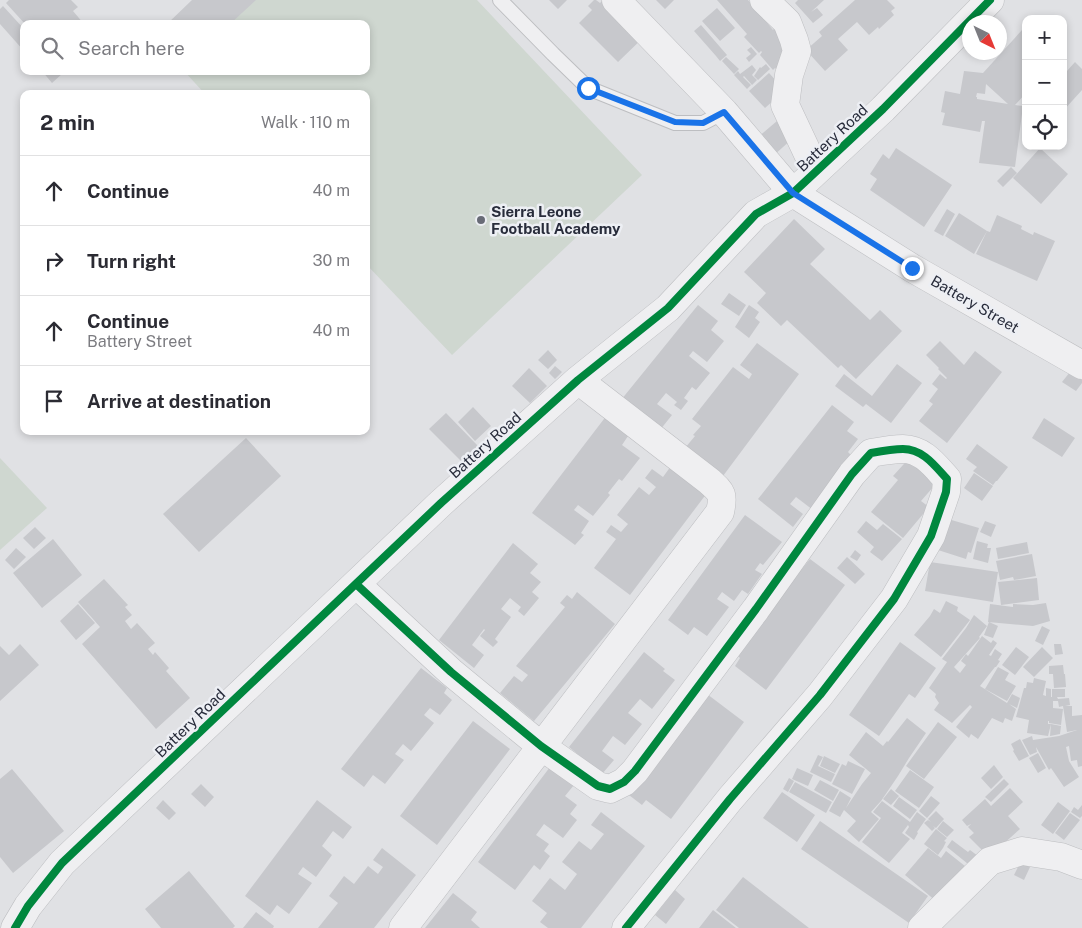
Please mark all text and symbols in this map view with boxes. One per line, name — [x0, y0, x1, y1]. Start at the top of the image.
north arrow — [962, 15, 1007, 60]
map controls — [1022, 15, 1067, 150]
button: + — [1022, 15, 1067, 60]
search box — [20, 20, 370, 75]
icon: search — [38, 34, 66, 62]
text: Search here — [78, 37, 185, 59]
button: − — [1022, 60, 1067, 105]
route start — [577, 77, 600, 100]
street label: Battery Road — [793, 101, 871, 175]
button: locate — [1022, 105, 1067, 150]
text: 2 min — [40, 110, 95, 135]
text: Walk · 110 m — [261, 113, 350, 132]
icon: ahead — [40, 177, 68, 205]
text: Continue — [87, 180, 169, 202]
text: 40 m — [312, 181, 350, 200]
place label: Sierra Leone Football Academy — [491, 203, 621, 237]
marker: Sierra Leone Football Academy — [475, 214, 487, 226]
icon: right — [40, 247, 68, 275]
text: Turn right — [87, 250, 176, 272]
text: 30 m — [313, 251, 350, 270]
route end — [901, 257, 924, 280]
street label: Battery Street — [928, 272, 1022, 336]
text: Continue — [87, 310, 169, 332]
icon: ahead — [40, 317, 68, 345]
text: 40 m — [312, 321, 350, 340]
text: Battery Street — [87, 332, 192, 351]
icon: arrive — [40, 387, 68, 415]
text: Arrive at destination — [87, 390, 271, 412]
street label: Battery Road — [446, 408, 524, 482]
street label: Battery Road — [152, 685, 228, 761]

